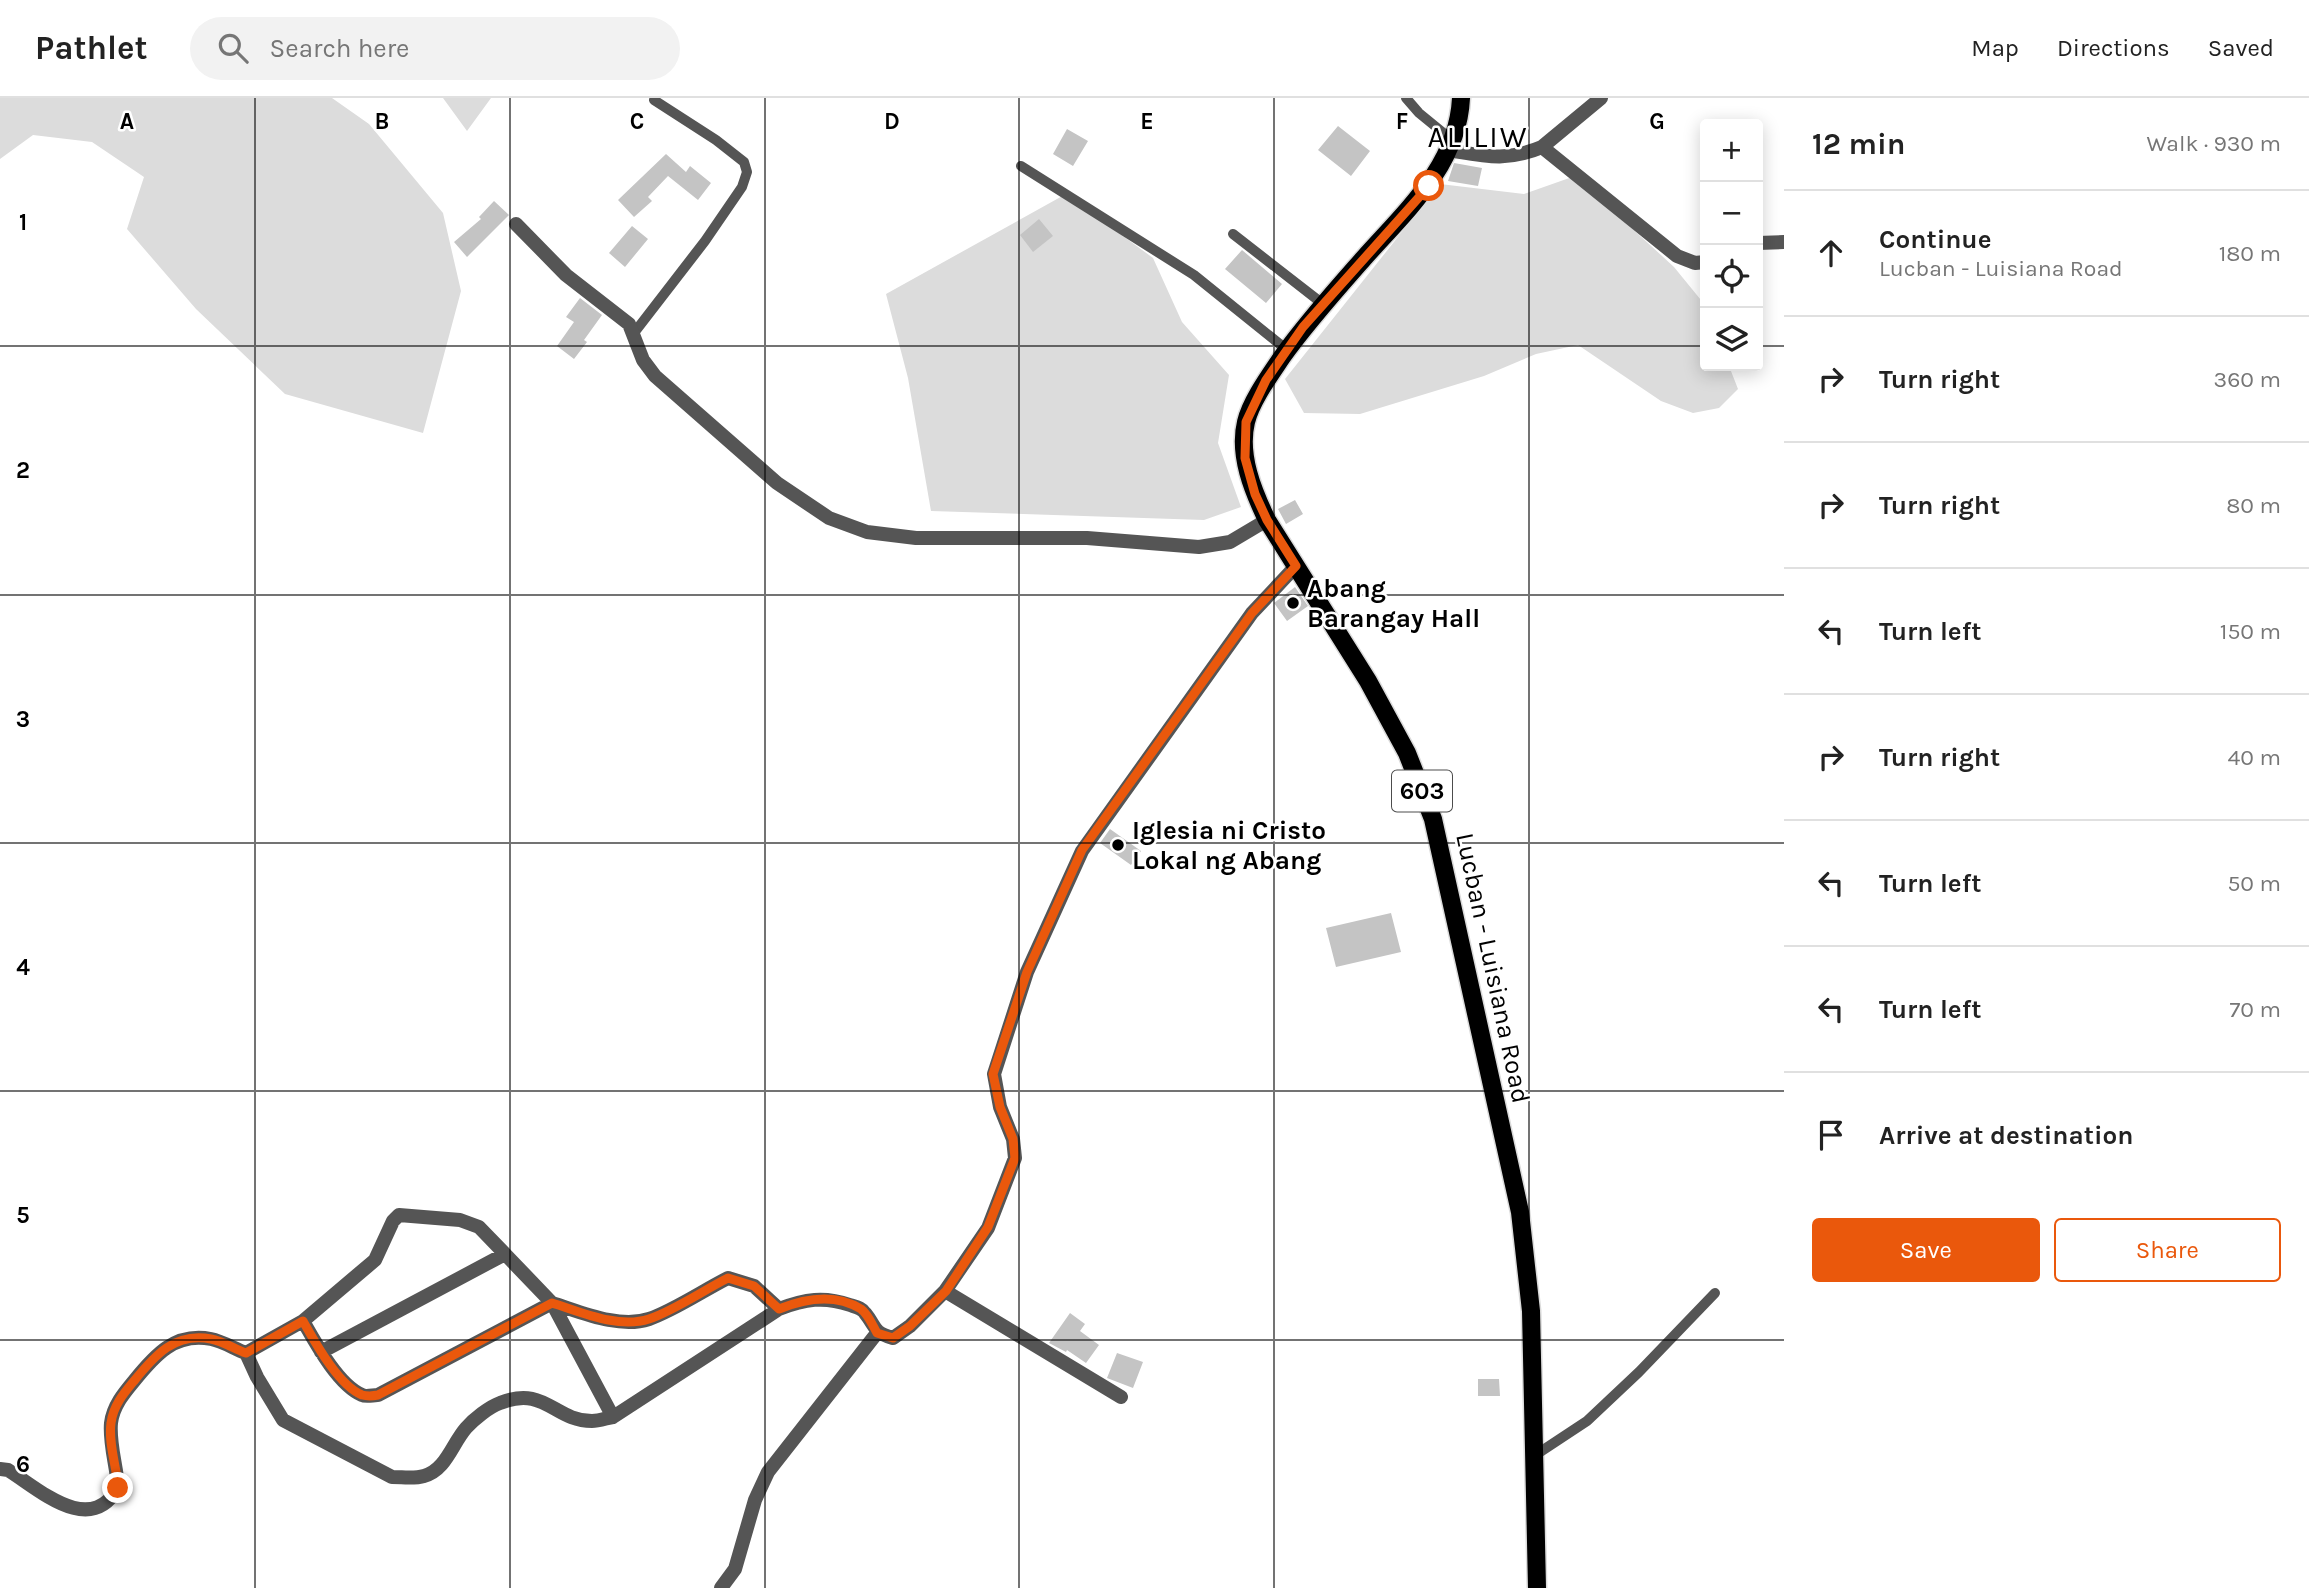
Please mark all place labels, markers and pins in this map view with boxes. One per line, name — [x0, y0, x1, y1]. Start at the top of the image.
place label: Abang Barangay Hall — [1307, 573, 1480, 634]
marker: Abang Barangay Hall — [1285, 595, 1301, 611]
place label: Iglesia ni Cristo Lokal ng Abang — [1132, 815, 1326, 876]
marker: Iglesia ni Cristo Lokal ng Abang — [1110, 837, 1126, 853]

